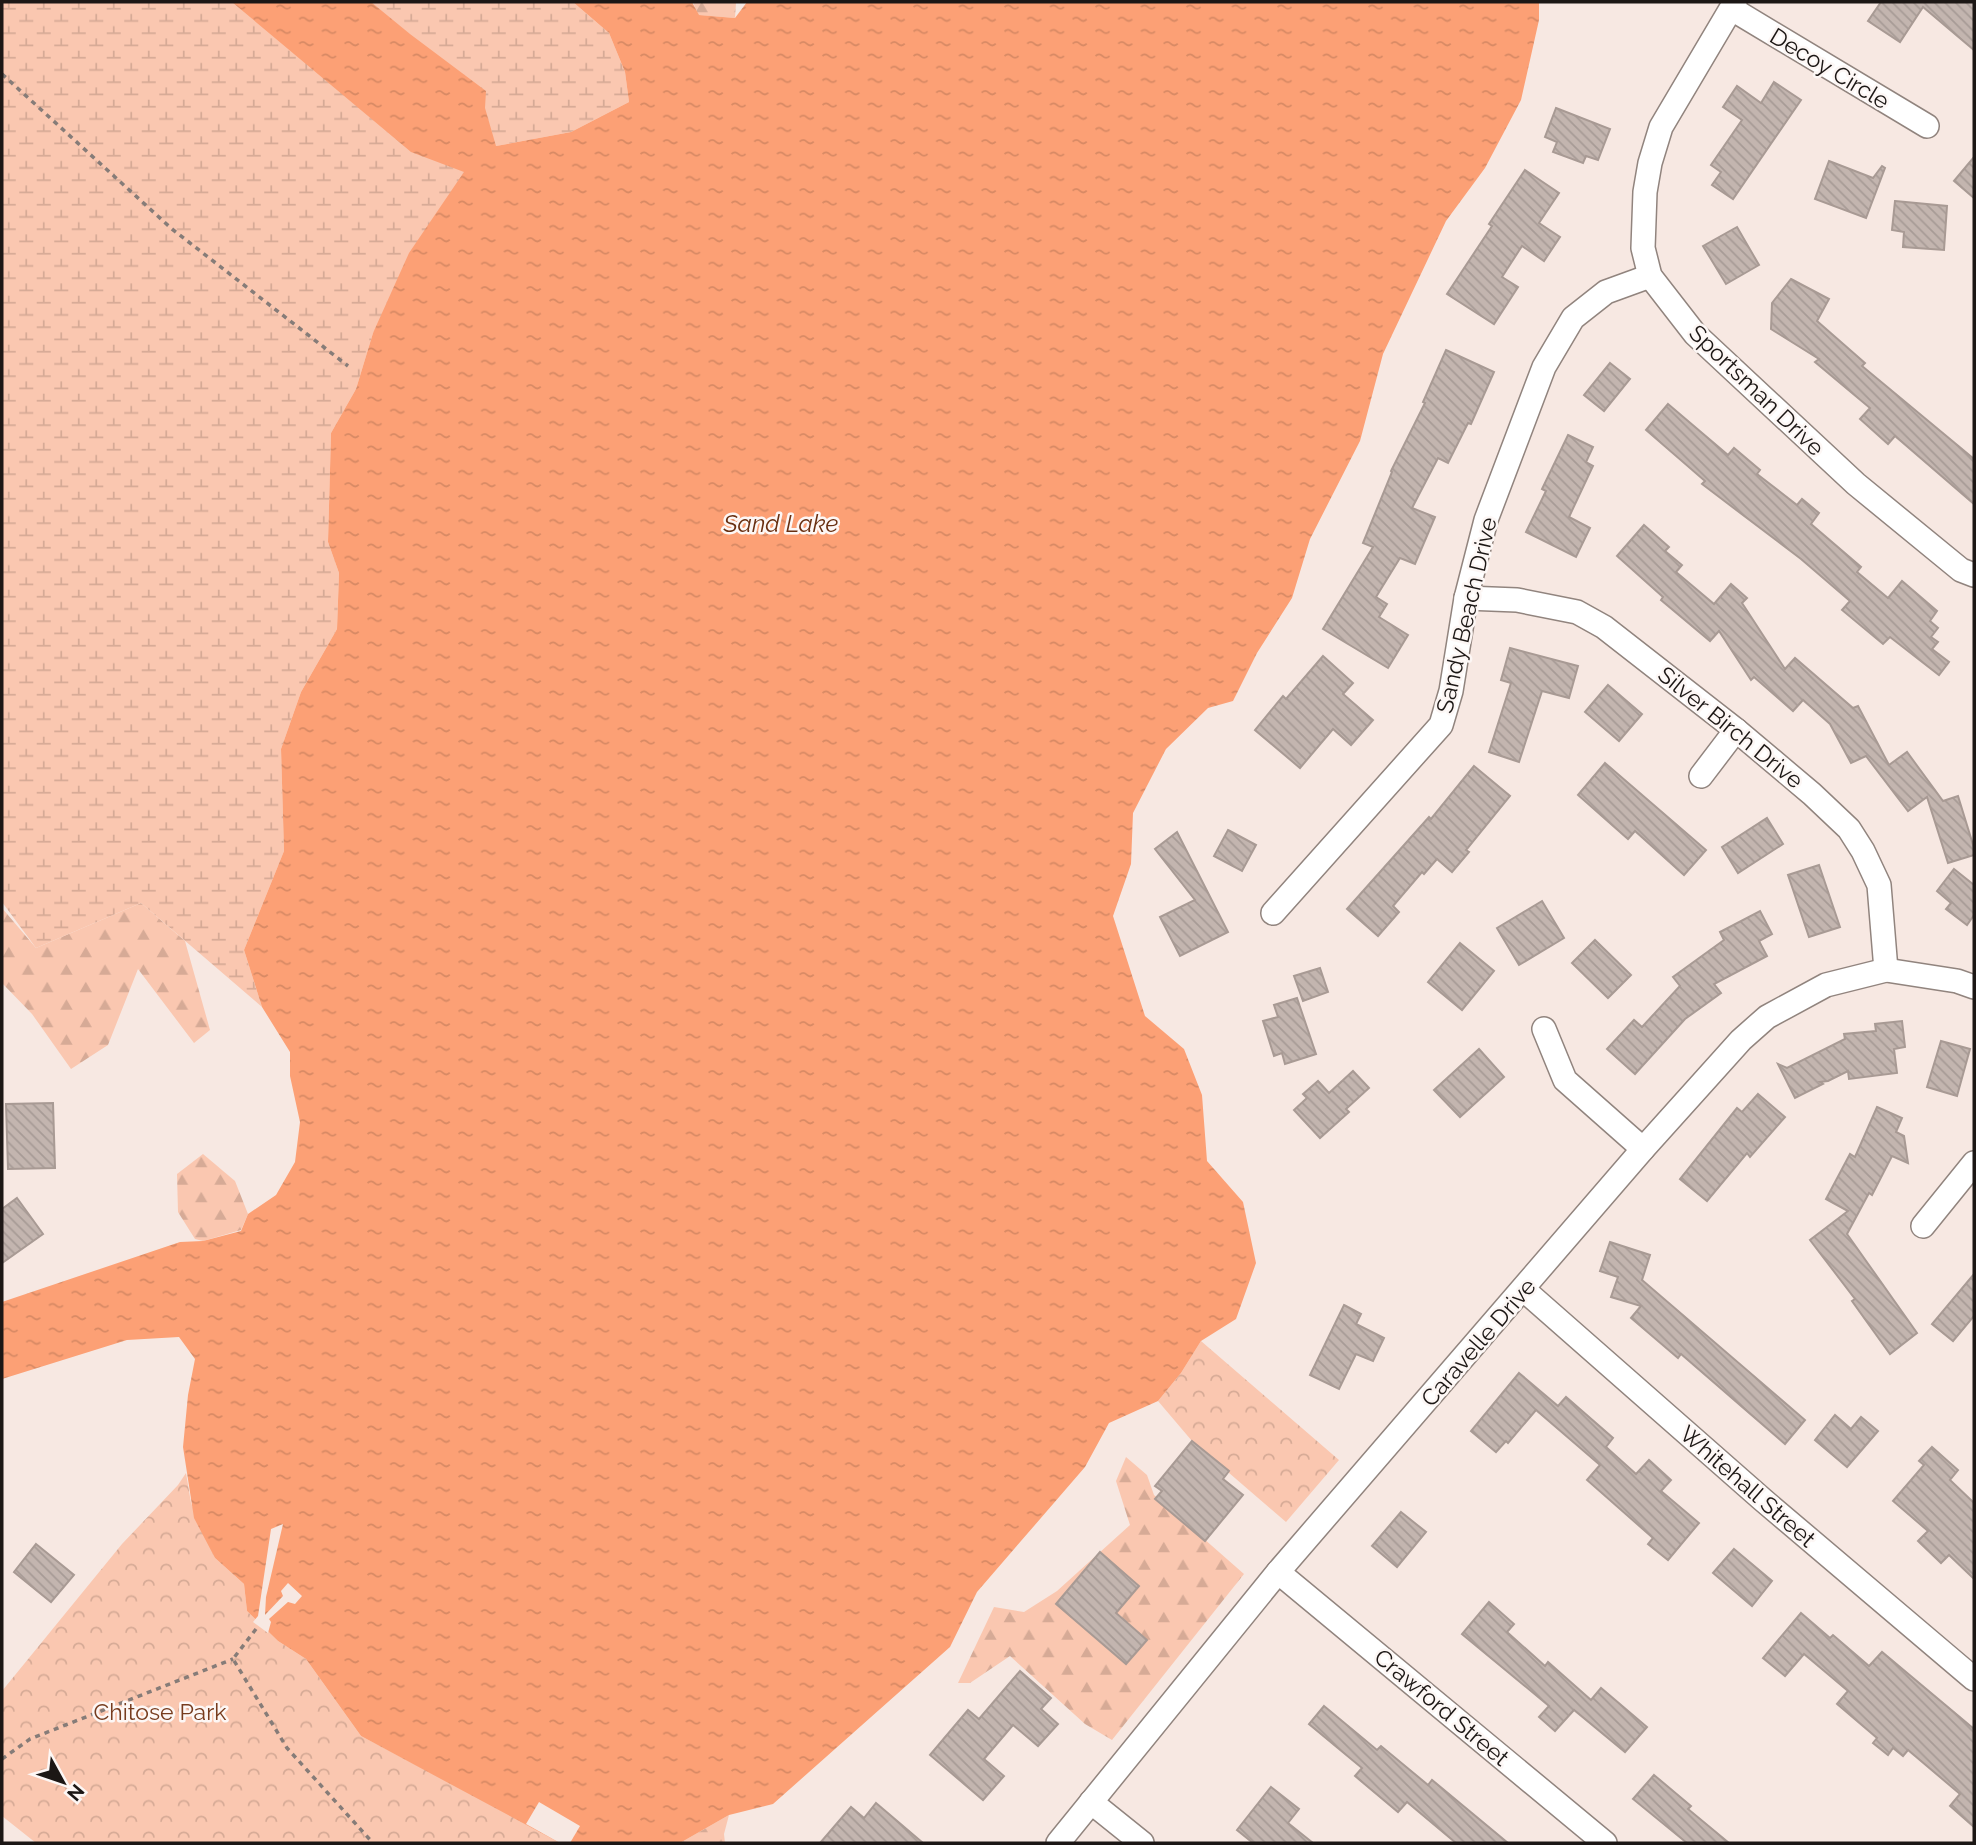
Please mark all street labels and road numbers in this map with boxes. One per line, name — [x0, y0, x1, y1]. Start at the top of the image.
street label: Decoy Circle — [1765, 22, 1895, 114]
street label: Sportsman Drive — [1684, 319, 1830, 461]
street label: Sandy Beach Drive — [1430, 514, 1502, 716]
street label: Silver Birch Drive — [1653, 660, 1809, 794]
street label: Caravelle Drive — [1415, 1273, 1541, 1411]
street label: Whitehall Street — [1675, 1420, 1822, 1552]
street label: Crawford Street — [1369, 1643, 1515, 1771]

